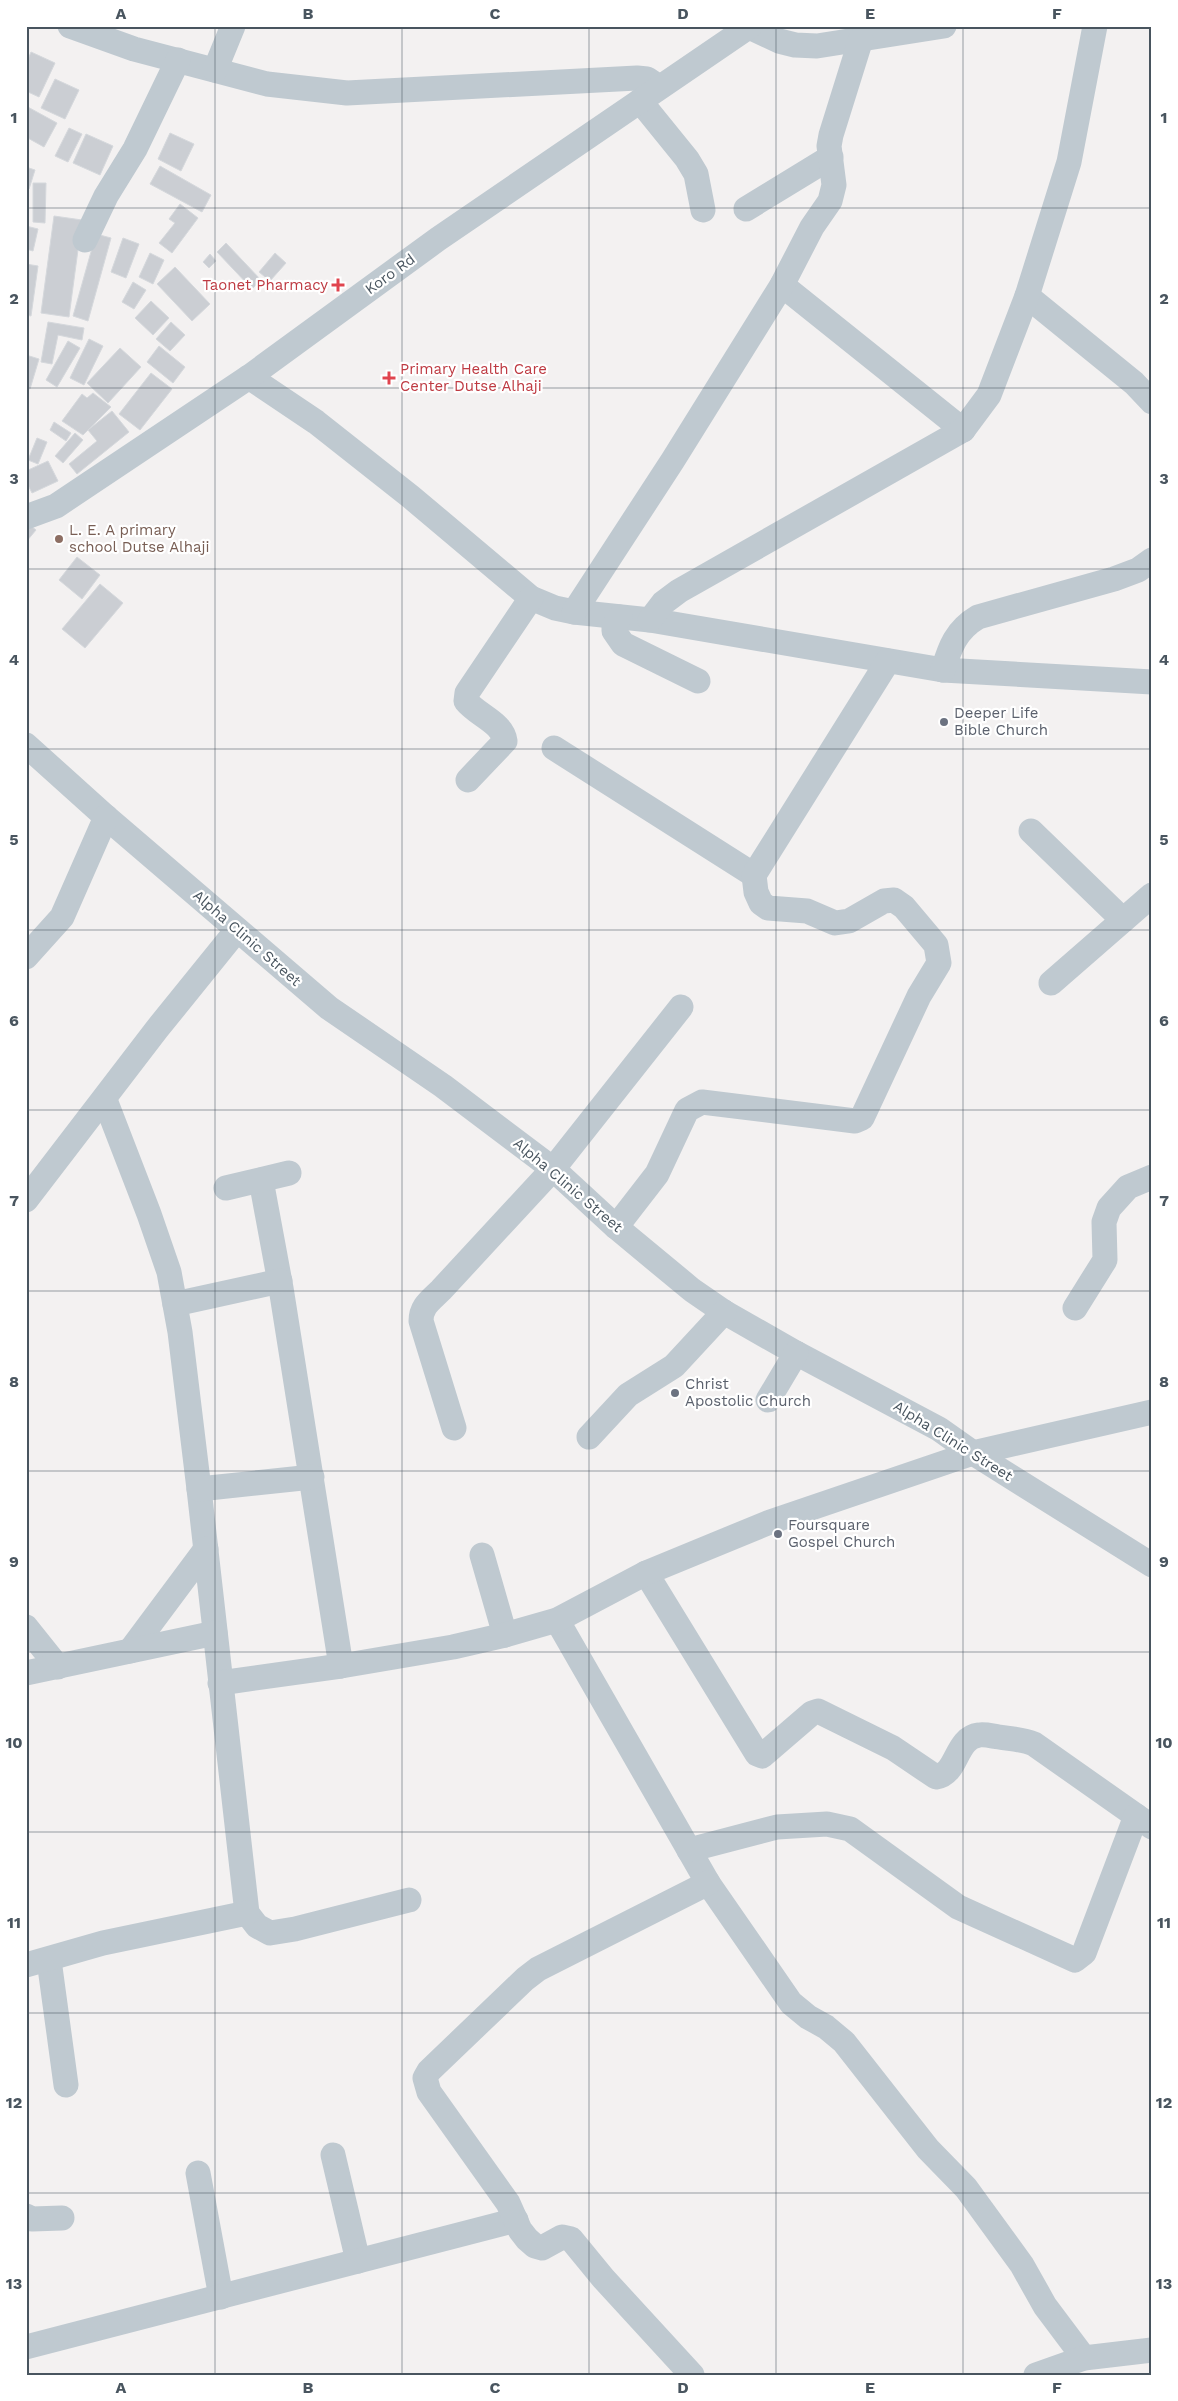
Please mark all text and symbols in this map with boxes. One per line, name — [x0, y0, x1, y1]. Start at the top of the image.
text: A — [116, 4, 127, 23]
text: B — [303, 4, 314, 23]
text: C — [490, 4, 501, 23]
text: D — [677, 4, 689, 23]
text: E — [865, 4, 875, 23]
text: F — [1052, 4, 1062, 23]
text: 1 — [11, 108, 17, 127]
text: 1 — [1161, 108, 1167, 127]
street label: Koro Rd — [362, 250, 418, 298]
place label: Taonet Pharmacy — [202, 276, 328, 294]
marker: Taonet Pharmacy — [332, 279, 344, 291]
text: 2 — [9, 289, 19, 308]
text: 2 — [1159, 289, 1169, 308]
place label: Primary Health Care Center Dutse Alhaji — [400, 360, 547, 395]
marker: Primary Health Care Center Dutse Alhaji — [382, 371, 396, 385]
text: 3 — [9, 469, 19, 488]
text: 3 — [1159, 469, 1169, 488]
place label: L. E. A primary school Dutse Alhaji — [69, 521, 209, 556]
marker: L. E. A primary school Dutse Alhaji — [53, 533, 65, 545]
text: 4 — [9, 650, 19, 669]
text: 4 — [1159, 650, 1169, 669]
place label: Deeper Life Bible Church — [954, 704, 1048, 739]
marker: Deeper Life Bible Church — [938, 716, 950, 728]
text: 5 — [9, 830, 19, 849]
text: 5 — [1159, 830, 1169, 849]
street label: Alpha Clinic Street — [189, 886, 305, 990]
text: 6 — [9, 1011, 19, 1030]
text: 6 — [1159, 1011, 1169, 1030]
street label: Alpha Clinic Street — [510, 1134, 627, 1236]
text: 7 — [9, 1191, 19, 1210]
text: 7 — [1159, 1191, 1169, 1210]
text: 8 — [9, 1372, 19, 1391]
text: 8 — [1159, 1372, 1169, 1391]
place label: Christ Apostolic Church — [685, 1375, 811, 1410]
marker: Christ Apostolic Church — [669, 1387, 681, 1399]
street label: Alpha Clinic Street — [890, 1397, 1017, 1485]
place label: Foursquare Gospel Church — [788, 1516, 895, 1551]
marker: Foursquare Gospel Church — [772, 1528, 784, 1540]
text: 9 — [9, 1552, 19, 1571]
text: 9 — [1159, 1552, 1169, 1571]
text: 10 — [5, 1733, 23, 1752]
text: 10 — [1155, 1733, 1173, 1752]
text: 11 — [7, 1913, 21, 1932]
text: 11 — [1157, 1913, 1171, 1932]
text: 12 — [6, 2093, 22, 2112]
text: 12 — [1156, 2093, 1172, 2112]
text: 13 — [6, 2274, 22, 2293]
text: 13 — [1156, 2274, 1172, 2293]
text: A — [116, 2378, 127, 2397]
text: B — [303, 2378, 314, 2397]
text: C — [490, 2378, 501, 2397]
text: D — [677, 2378, 689, 2397]
text: E — [865, 2378, 875, 2397]
text: F — [1052, 2378, 1062, 2397]

